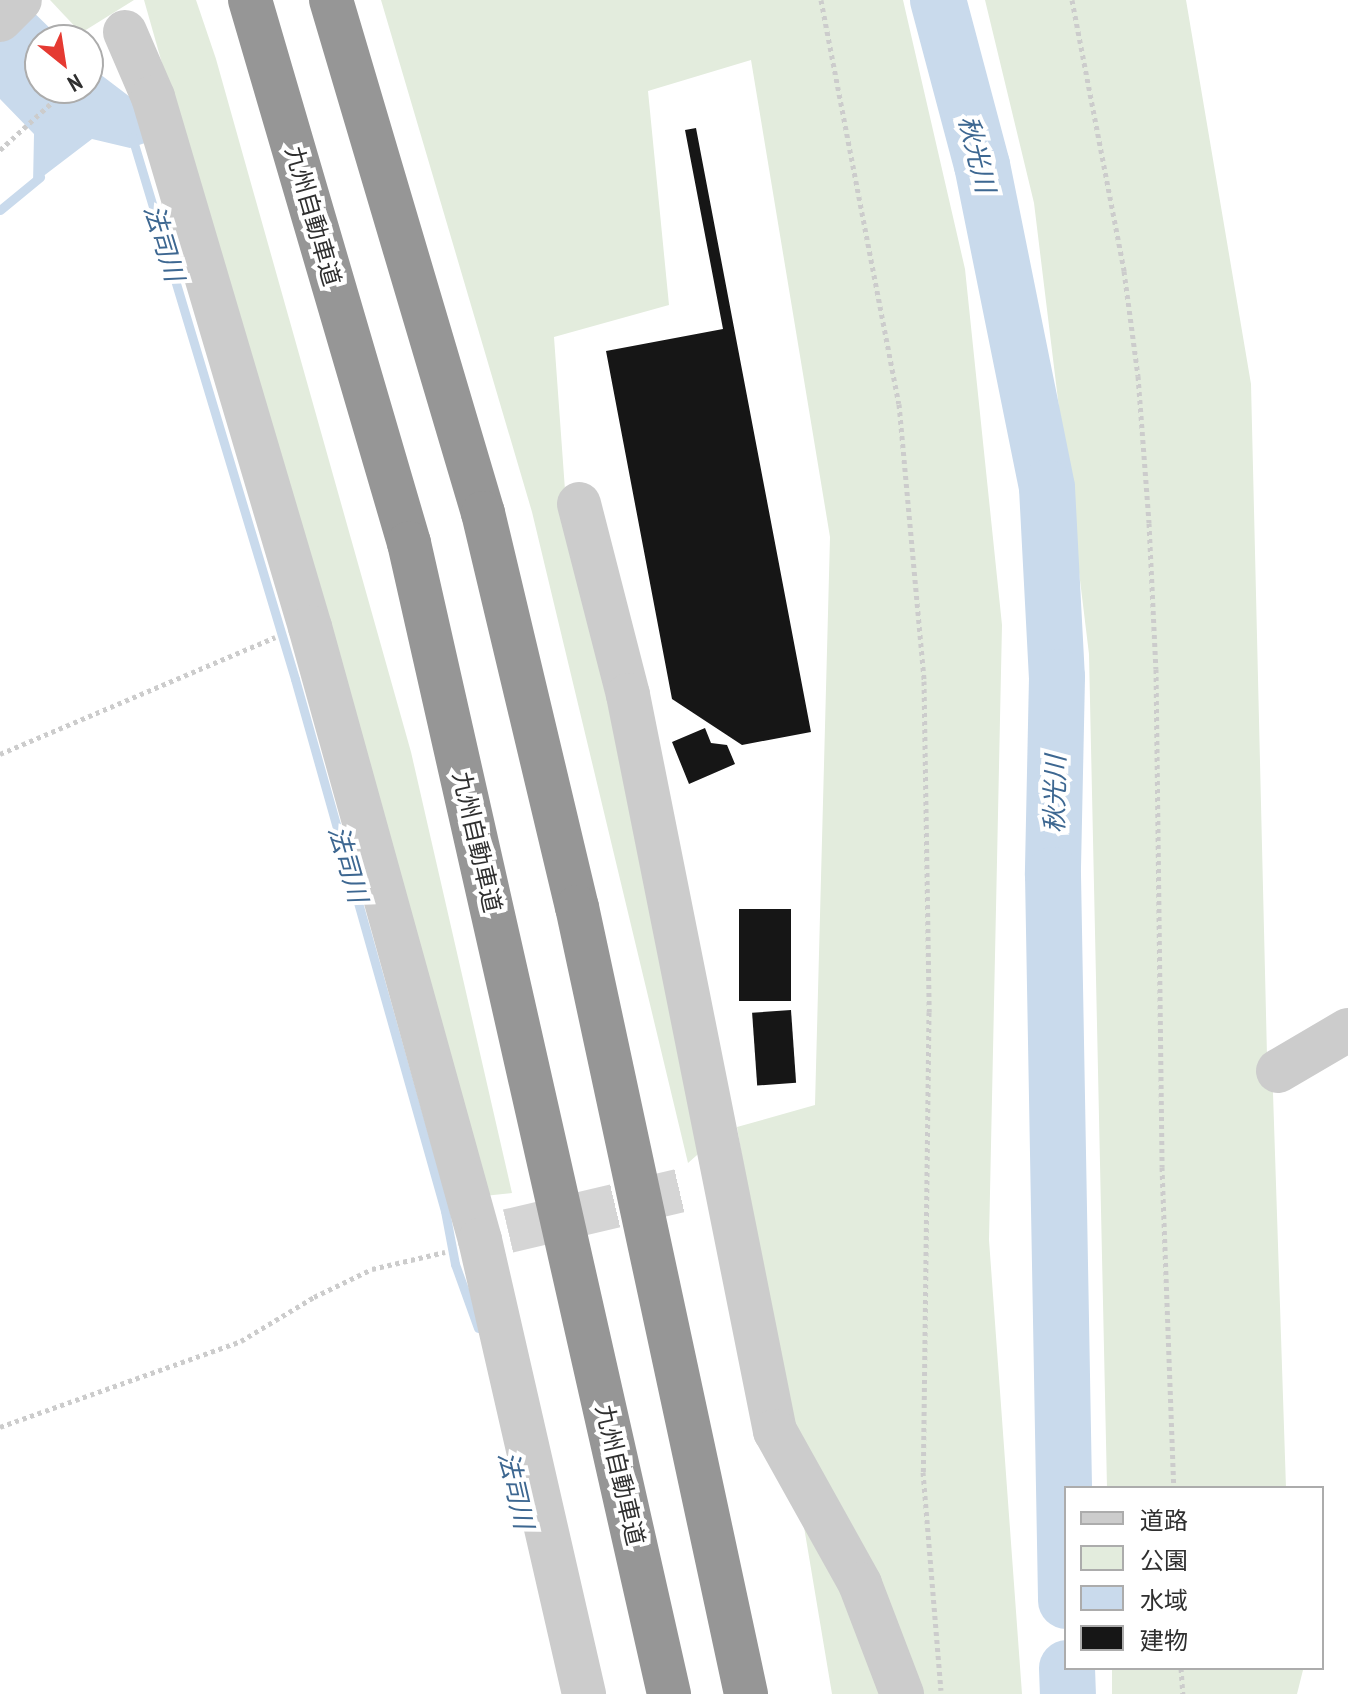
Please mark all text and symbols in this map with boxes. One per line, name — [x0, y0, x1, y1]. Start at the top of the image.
north arrow — [24, 24, 104, 104]
text: N — [63, 68, 87, 98]
water label: 秋光川 — [952, 112, 1002, 196]
street label: 九州自動車道 — [279, 143, 347, 289]
water label: 法司川 — [138, 201, 190, 285]
water label: 秋光川 — [1039, 755, 1071, 833]
street label: 九州自動車道 — [447, 769, 507, 915]
water label: 法司川 — [322, 822, 374, 906]
street label: 九州自動車道 — [590, 1402, 650, 1548]
water label: 法司川 — [492, 1448, 540, 1532]
legend — [1064, 1486, 1324, 1670]
text: 道路 — [1140, 1505, 1188, 1536]
text: 公園 — [1140, 1545, 1188, 1576]
text: 水域 — [1140, 1585, 1188, 1616]
text: 建物 — [1140, 1625, 1188, 1656]

